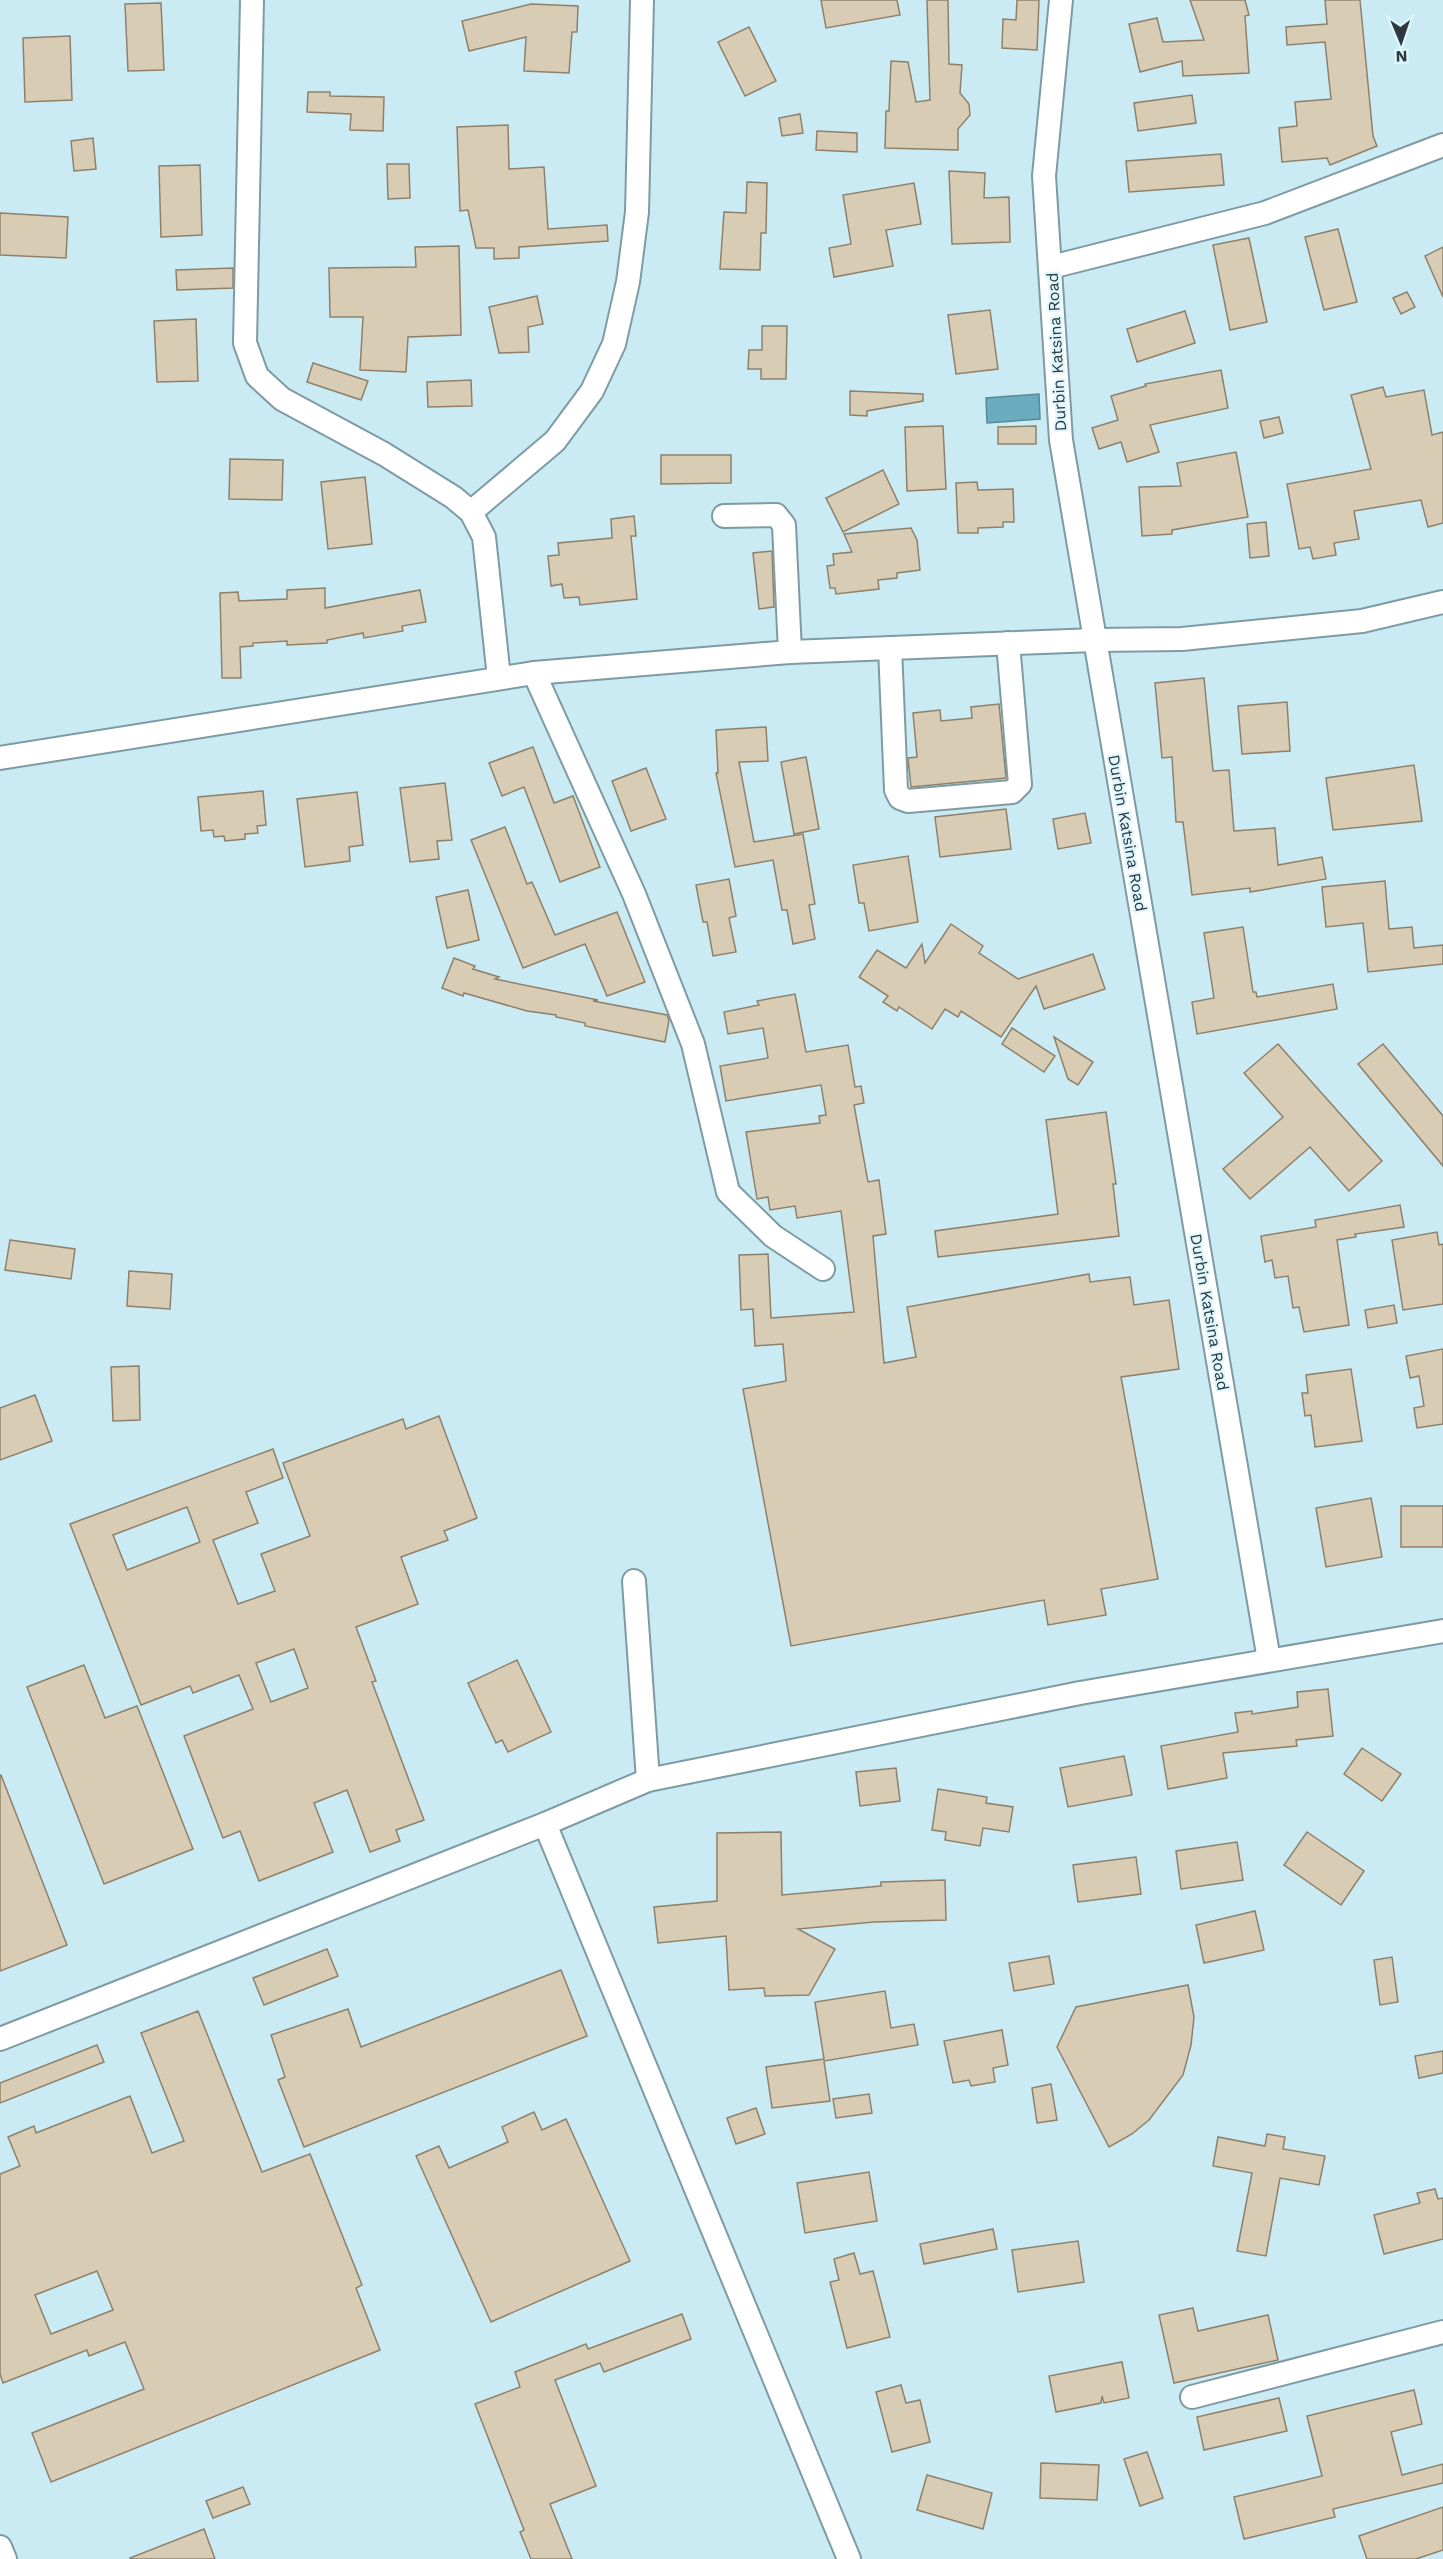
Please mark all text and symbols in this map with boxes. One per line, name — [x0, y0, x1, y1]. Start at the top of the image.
north arrow — [1371, 12, 1431, 72]
text: N — [1395, 47, 1408, 66]
street label: Durbin Katsina Road — [1043, 272, 1070, 432]
street label: Durbin Katsina Road — [1104, 753, 1151, 913]
street label: Durbin Katsina Road — [1186, 1232, 1233, 1392]

